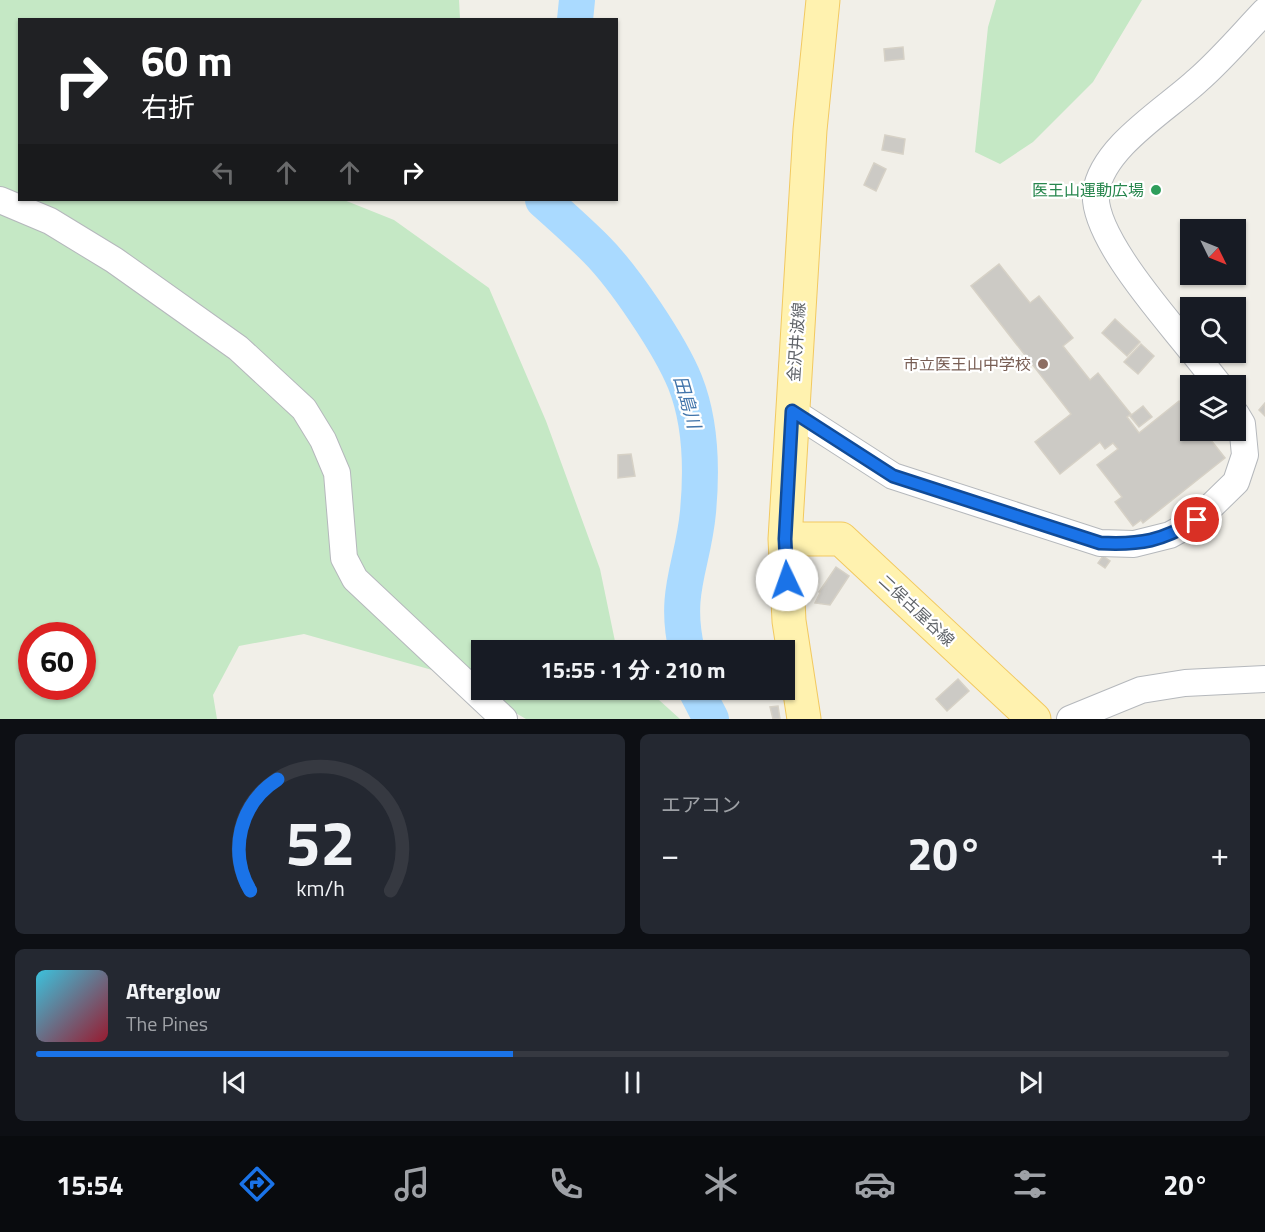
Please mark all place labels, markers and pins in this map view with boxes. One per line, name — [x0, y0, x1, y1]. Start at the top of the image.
place label: 医王山運動広場 — [1032, 178, 1144, 202]
marker: 医王山運動広場 — [1149, 183, 1163, 197]
place label: 市立医王山中学校 — [903, 352, 1031, 376]
marker: 市立医王山中学校 — [1036, 357, 1050, 371]
pin — [1171, 494, 1222, 545]

